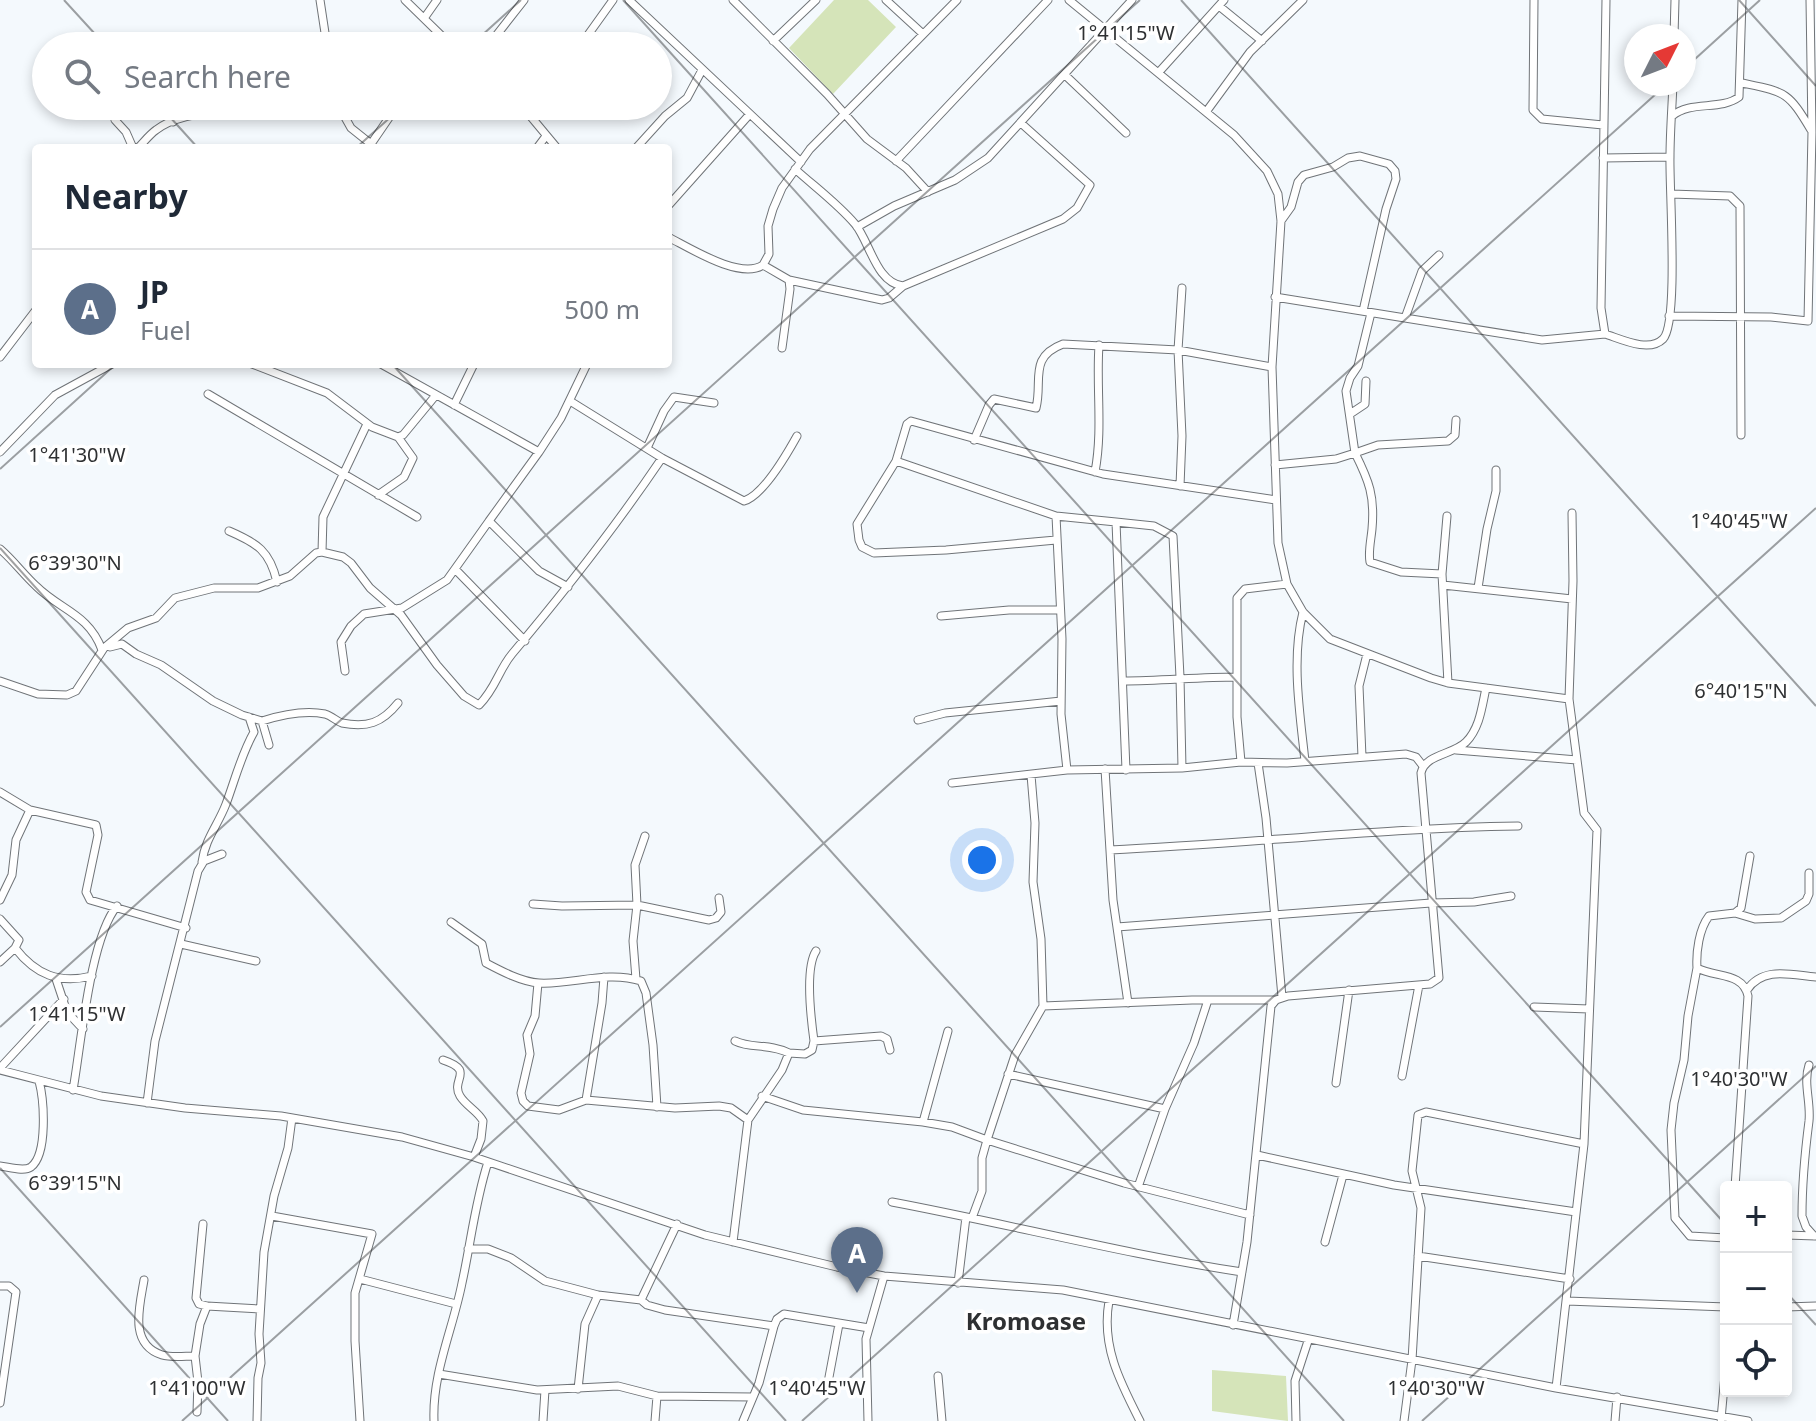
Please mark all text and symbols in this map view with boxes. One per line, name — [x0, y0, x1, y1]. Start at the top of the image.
text: 1°41'15"W — [1077, 19, 1175, 46]
north arrow — [1624, 24, 1696, 96]
search box — [32, 32, 672, 120]
icon: search — [60, 54, 104, 98]
text: Search here — [124, 56, 291, 97]
text: Nearby — [64, 173, 188, 219]
text: JP — [140, 271, 169, 312]
text: A — [81, 291, 99, 327]
text: 500 m — [564, 291, 640, 327]
text: Fuel — [140, 312, 191, 348]
text: 1°41'30"W — [28, 441, 126, 468]
text: 1°40'45"W — [1690, 507, 1788, 534]
text: 6°39'30"N — [28, 549, 122, 576]
text: 6°40'15"N — [1694, 677, 1788, 704]
your location — [962, 840, 1002, 880]
text: 1°41'15"W — [28, 1000, 126, 1027]
text: 1°40'30"W — [1690, 1065, 1788, 1092]
text: 6°39'15"N — [28, 1169, 122, 1196]
map controls — [1720, 1181, 1792, 1397]
button: + — [1720, 1181, 1792, 1253]
pin: A — [831, 1227, 883, 1293]
button: − — [1720, 1253, 1792, 1325]
district label: Kromoase — [966, 1304, 1086, 1337]
button: locate — [1720, 1325, 1792, 1397]
text: 1°41'00"W — [148, 1374, 246, 1401]
text: 1°40'45"W — [768, 1374, 866, 1401]
text: 1°40'30"W — [1387, 1374, 1485, 1401]

